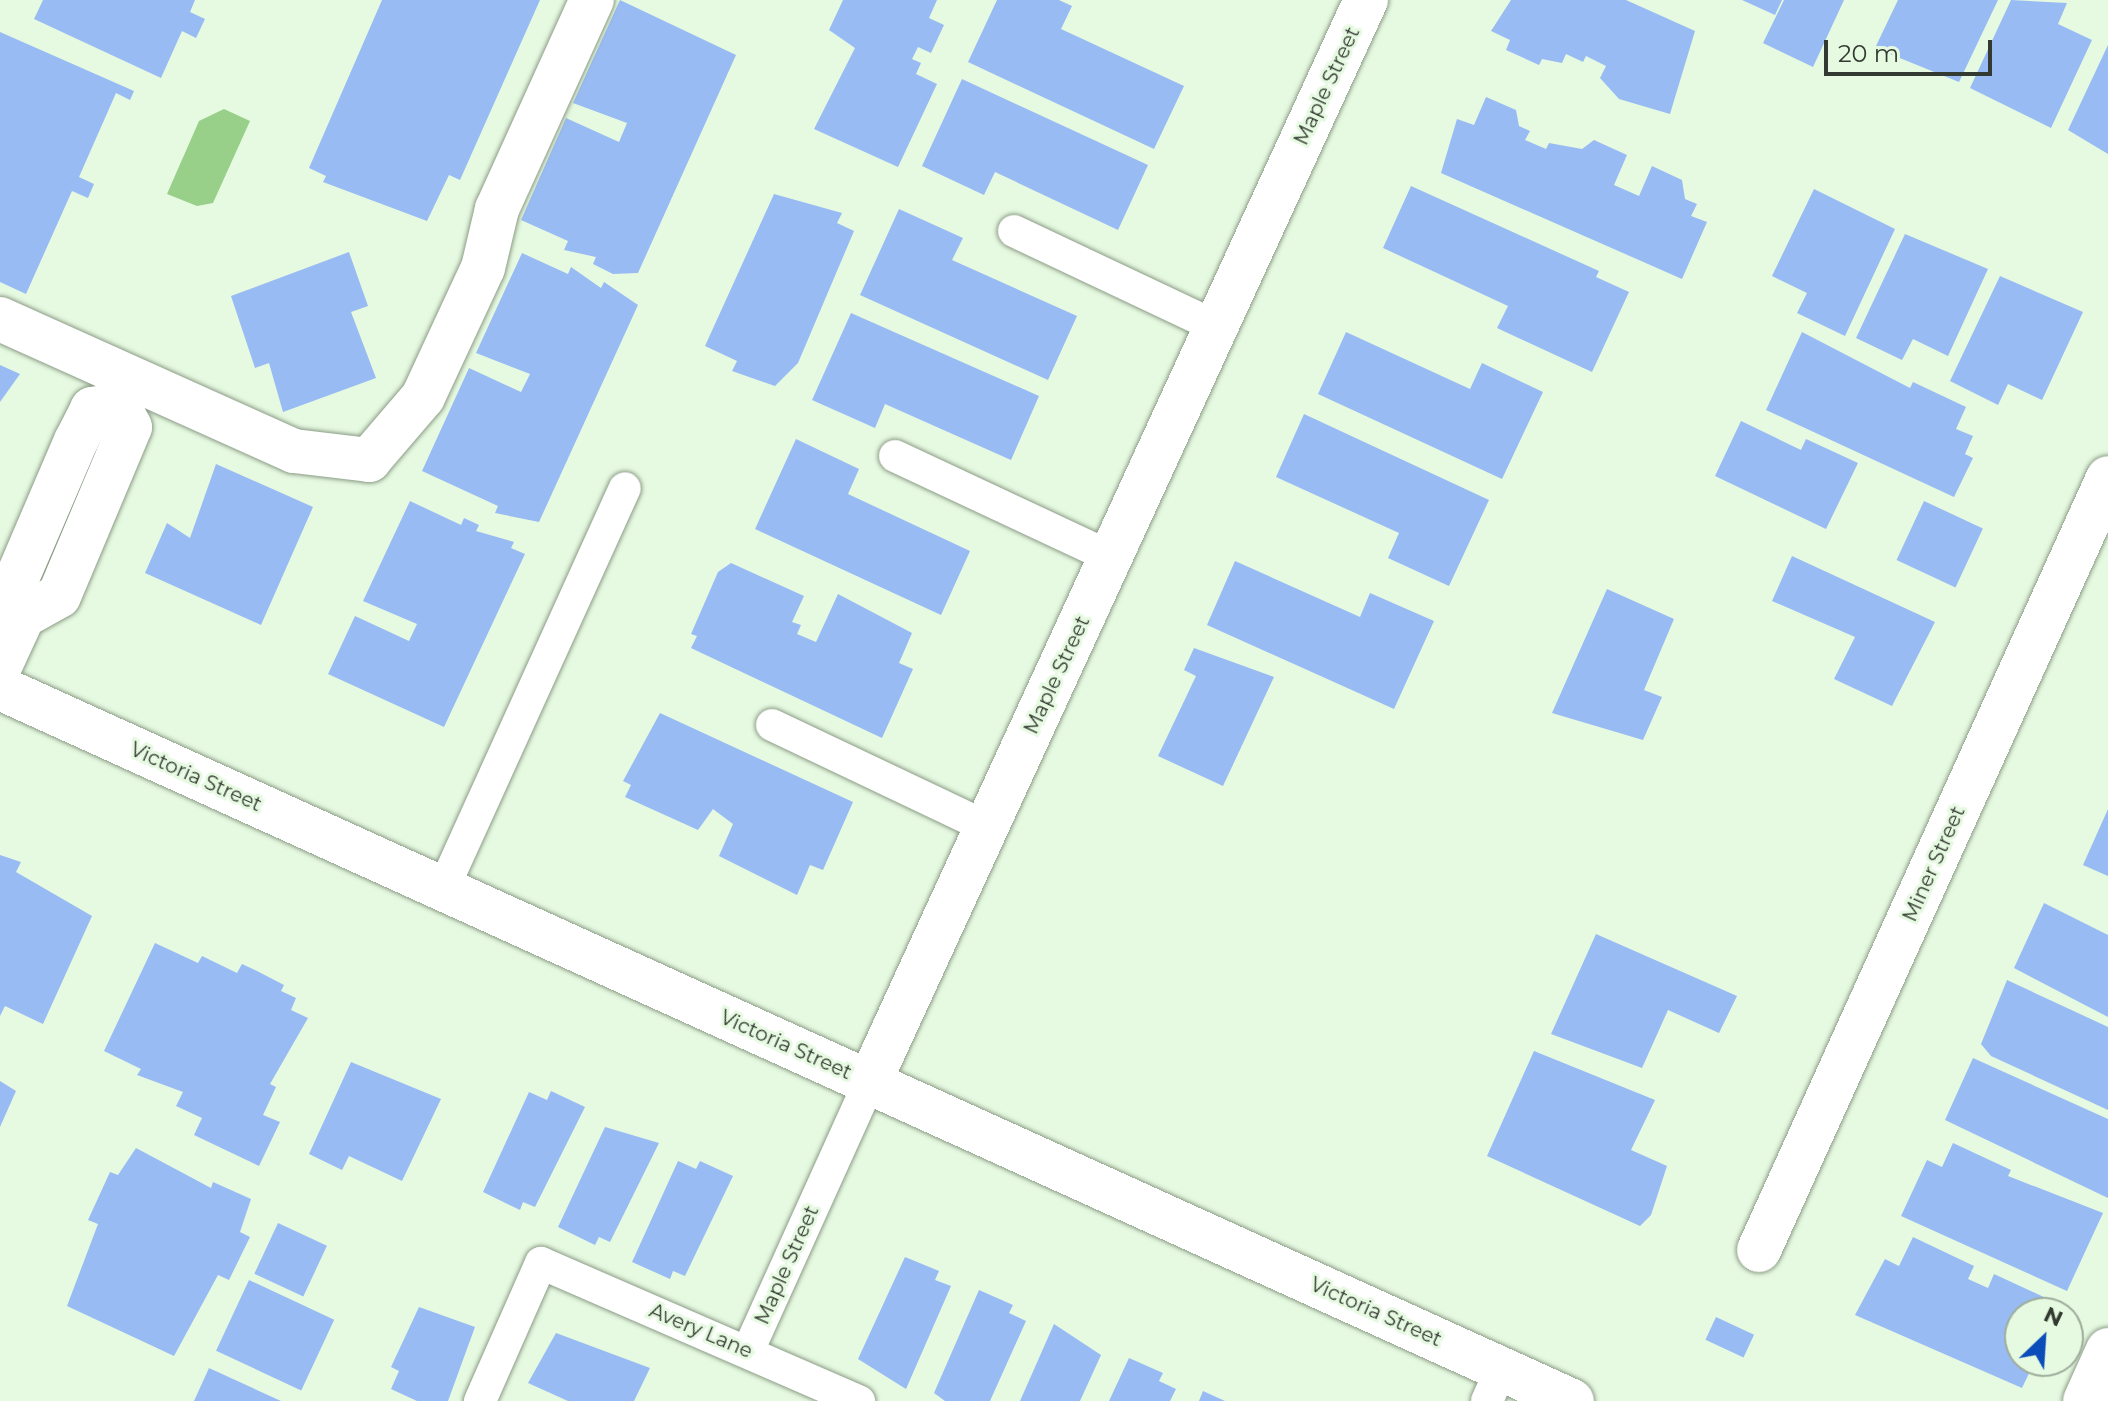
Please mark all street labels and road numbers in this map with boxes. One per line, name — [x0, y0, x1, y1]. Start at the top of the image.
street label: Maple Street — [1289, 23, 1365, 149]
street label: Maple Street — [1019, 612, 1095, 738]
street label: Victoria Street — [127, 737, 265, 817]
street label: Miner Street — [1898, 803, 1970, 925]
street label: Victoria Street — [717, 1005, 855, 1085]
street label: Maple Street — [750, 1202, 824, 1328]
street label: Victoria Street — [1307, 1272, 1445, 1352]
street label: Avery Lane — [646, 1299, 756, 1363]

